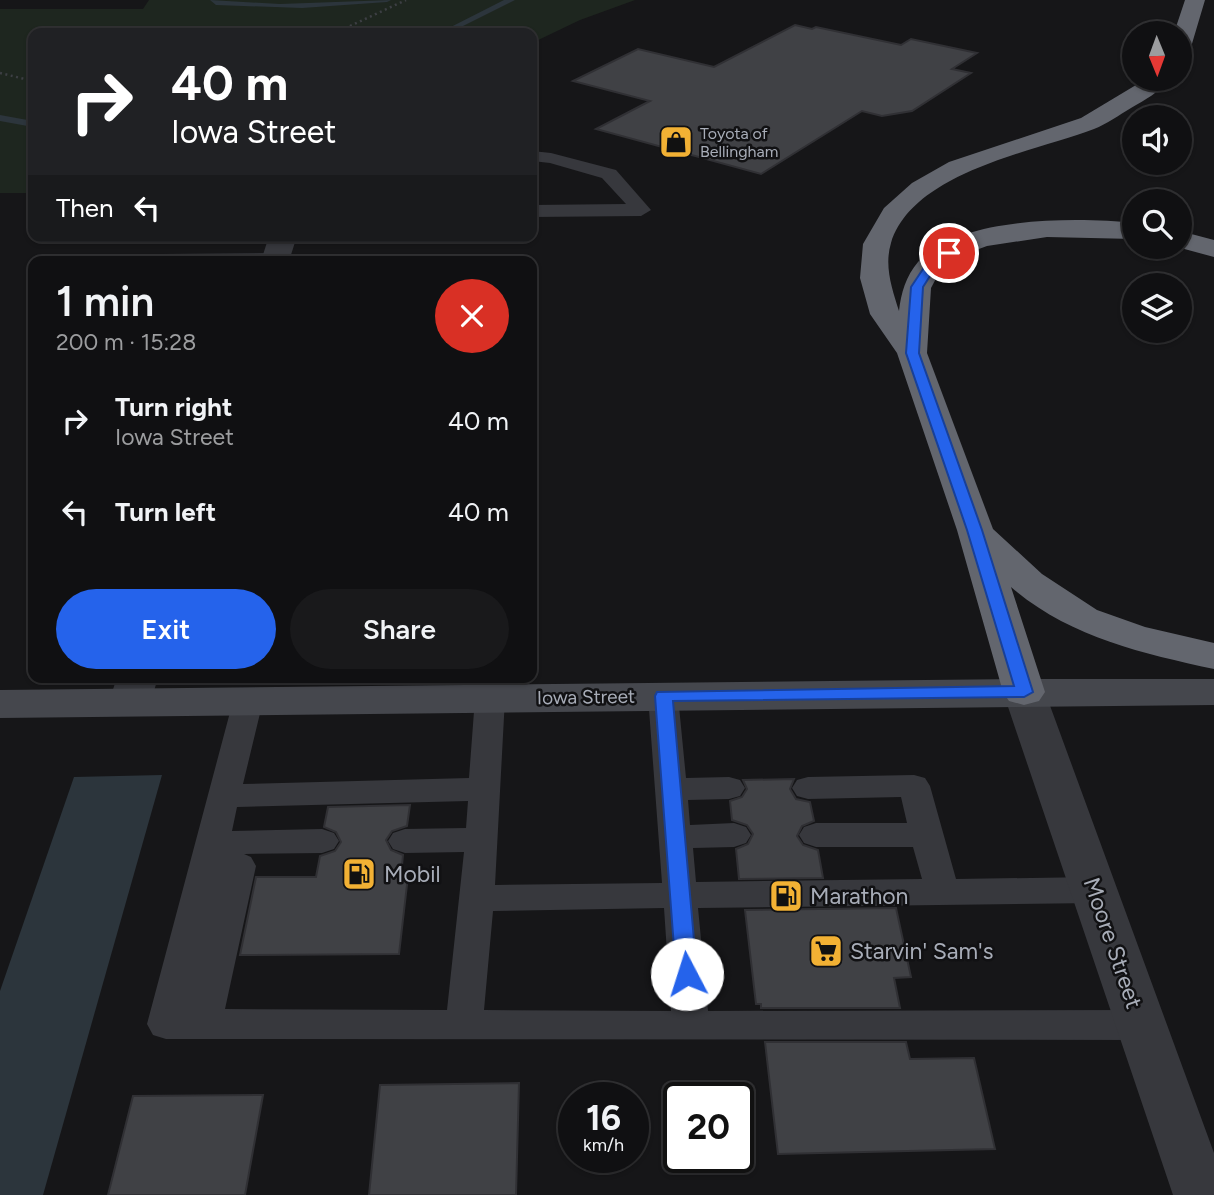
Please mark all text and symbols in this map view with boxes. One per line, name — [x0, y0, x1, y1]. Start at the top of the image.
north arrow — [1122, 21, 1192, 91]
map controls — [1122, 21, 1192, 343]
text: 40 m — [171, 53, 288, 112]
icon: right — [56, 56, 147, 147]
button: sound — [1122, 105, 1192, 175]
text: Iowa Street — [171, 113, 336, 151]
shop icon: Toyota of Bellingham — [657, 123, 695, 161]
place label: Toyota of Bellingham — [700, 124, 778, 161]
icon: left — [128, 189, 166, 227]
button: search — [1122, 189, 1192, 259]
text: Then — [56, 192, 114, 224]
pin — [919, 223, 979, 283]
icon: arrive — [930, 234, 968, 272]
button: layers — [1122, 273, 1192, 343]
text: 1 min — [56, 276, 154, 327]
button: close — [435, 279, 509, 353]
text: 200 m · 15:28 — [56, 328, 196, 356]
text: Turn right — [115, 391, 232, 423]
icon: right — [56, 402, 94, 440]
text: 40 m — [448, 405, 509, 437]
text: Iowa Street — [115, 423, 234, 451]
icon: left — [56, 493, 94, 531]
text: Turn left — [115, 496, 216, 528]
text: 40 m — [448, 496, 509, 528]
button: Exit — [56, 589, 276, 669]
button: Share — [290, 589, 509, 669]
street label: Iowa Street — [537, 685, 635, 709]
fuel station icon: Mobil — [340, 855, 378, 893]
place label: Mobil — [384, 860, 441, 888]
street label: Moore Street — [1078, 874, 1148, 1012]
fuel station icon: Marathon — [767, 877, 805, 915]
place label: Marathon — [810, 882, 908, 910]
supermarket icon: Starvin' Sam's — [807, 932, 845, 970]
position arrow — [650, 937, 724, 1011]
place label: Starvin' Sam's — [850, 937, 993, 965]
speed limit sign: 20 — [663, 1082, 754, 1173]
text: 16 — [586, 1097, 621, 1139]
text: km/h — [583, 1134, 624, 1156]

